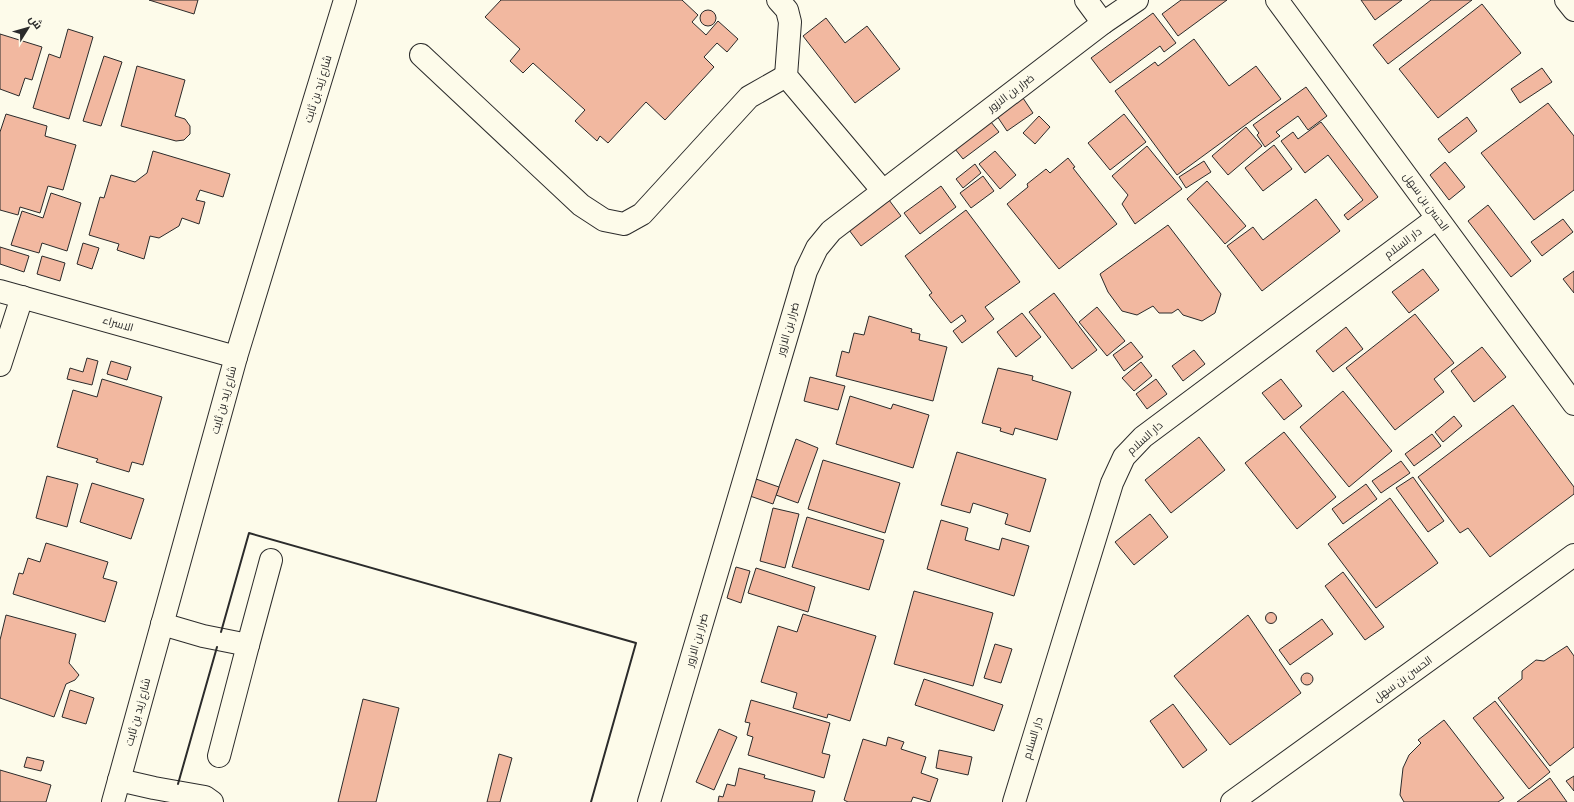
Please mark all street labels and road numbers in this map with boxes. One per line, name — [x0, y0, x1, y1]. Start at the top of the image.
street label: شارع زيد بن ثابت — [302, 54, 335, 125]
street label: ضرار بن الازور — [984, 71, 1037, 115]
street label: الحسن بن سهل — [1400, 170, 1452, 234]
street label: دار السلام — [1382, 225, 1425, 262]
street label: ضرار بن الازور — [774, 301, 802, 358]
street label: الاسراء — [101, 313, 135, 335]
street label: شارع زيد بن ثابت — [209, 365, 240, 436]
street label: دار السلام — [1125, 419, 1166, 458]
street label: ضرار بن الازور — [683, 612, 711, 669]
street label: الحسن بن سهل — [1371, 653, 1435, 705]
street label: شارع زيد بن ثابت — [123, 677, 154, 748]
street label: دار السلام — [1020, 715, 1047, 761]

